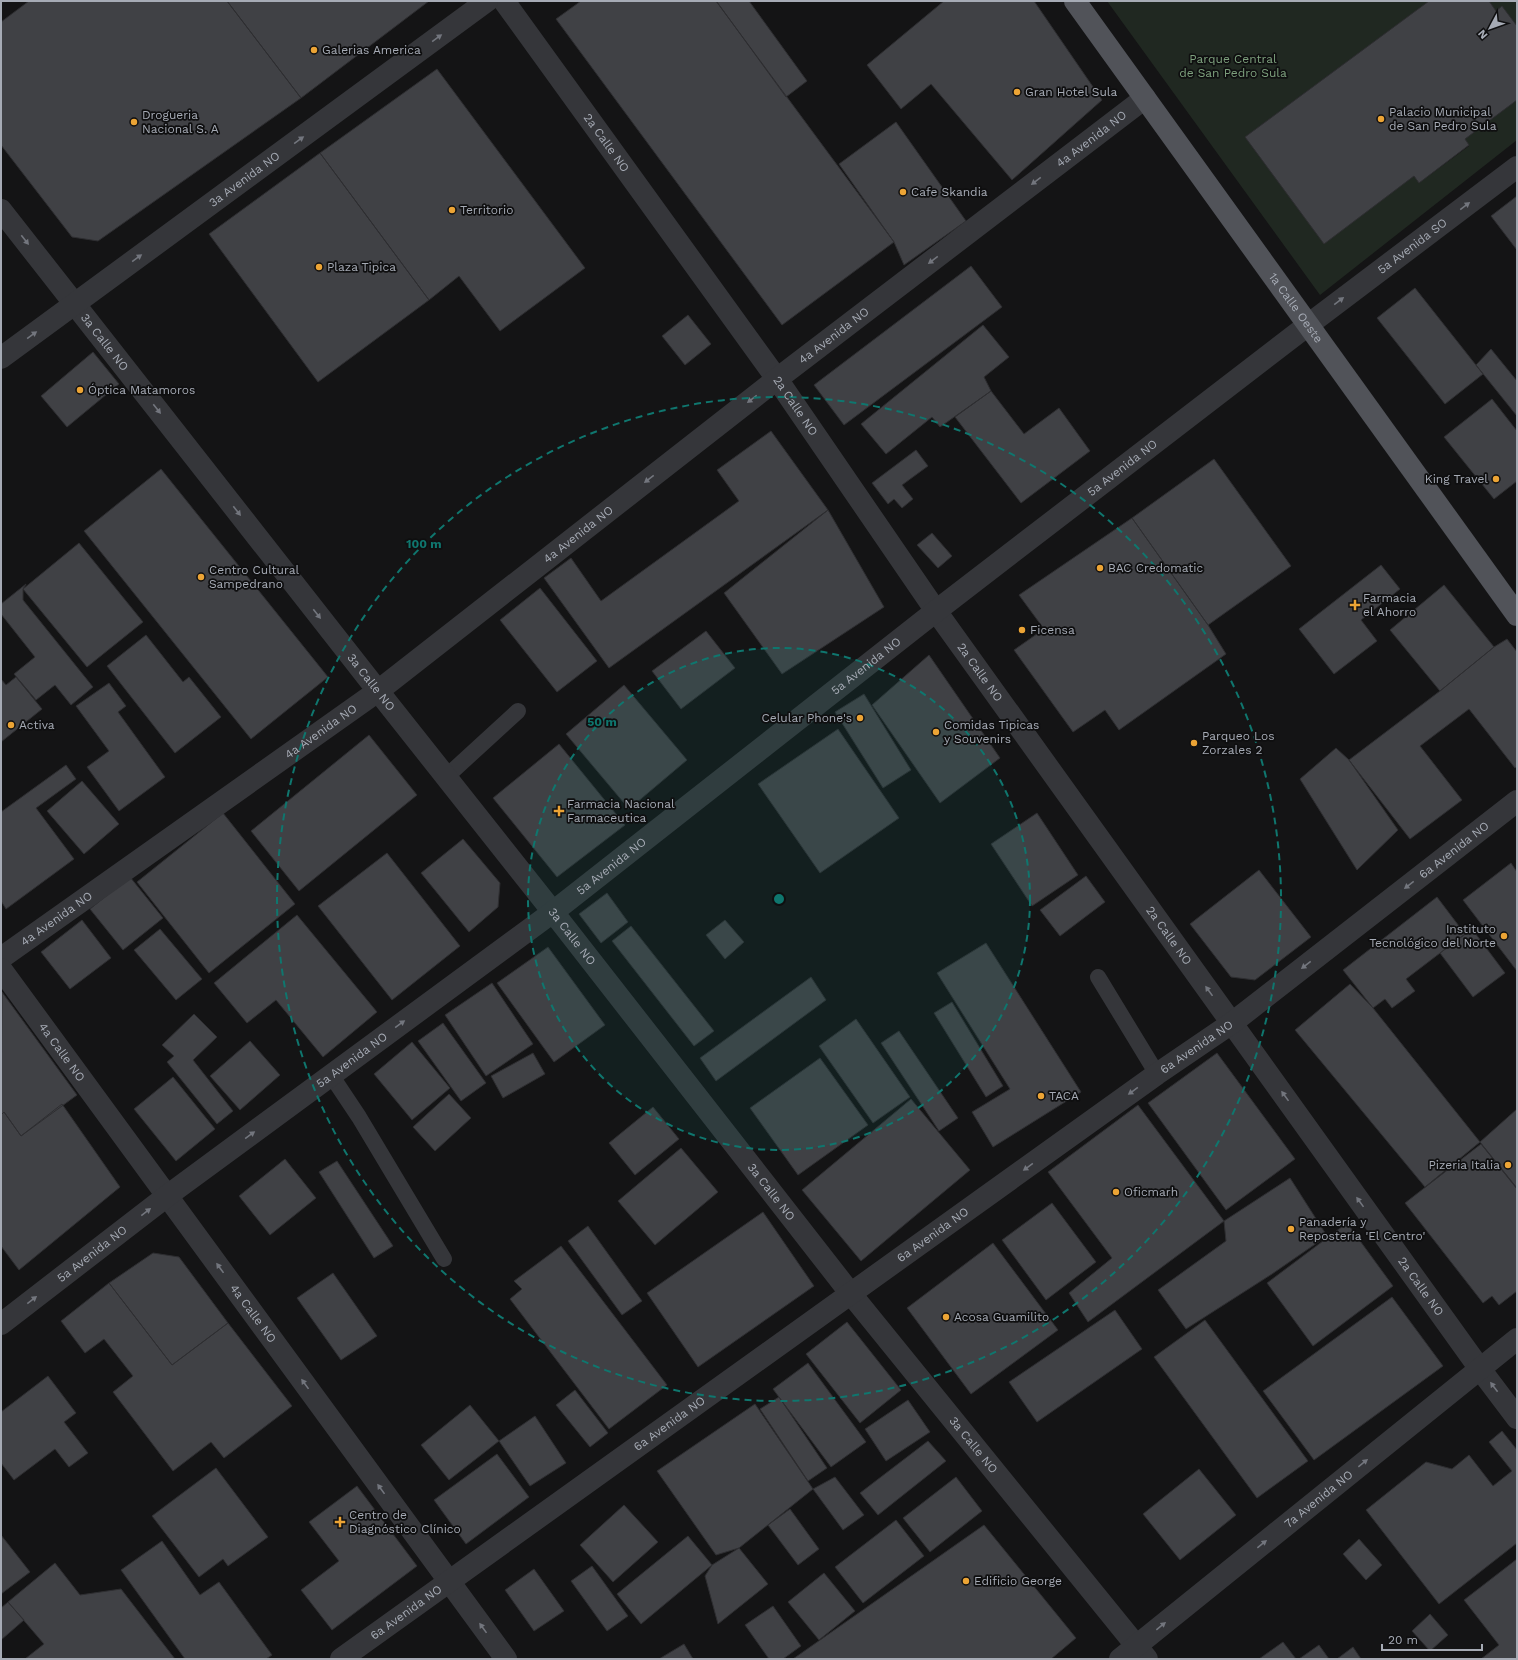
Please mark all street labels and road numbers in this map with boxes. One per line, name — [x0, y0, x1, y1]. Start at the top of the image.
street label: 4a Avenida NO — [1053, 108, 1129, 170]
street label: 2a Calle NO — [581, 111, 632, 175]
street label: 3a Avenida NO — [206, 149, 283, 210]
street label: 5a Avenida SO — [1375, 215, 1450, 277]
street label: 1a Calle Oeste — [1266, 270, 1326, 346]
street label: 4a Avenida NO — [796, 304, 872, 367]
street label: 3a Calle NO — [78, 311, 131, 374]
street label: 2a Calle NO — [770, 374, 821, 438]
street label: 5a Avenida NO — [1085, 436, 1160, 499]
street label: 4a Avenida NO — [540, 503, 616, 566]
street label: 5a Avenida NO — [829, 634, 904, 698]
street label: 2a Calle NO — [954, 640, 1006, 704]
street label: 3a Calle NO — [344, 651, 398, 714]
street label: 4a Avenida NO — [282, 701, 360, 762]
street label: 6a Avenida NO — [1416, 819, 1492, 882]
street label: 5a Avenida NO — [574, 835, 649, 898]
street label: 4a Avenida NO — [18, 888, 95, 949]
street label: 2a Calle NO — [1143, 903, 1195, 968]
street label: 3a Calle NO — [545, 905, 599, 968]
street label: 6a Avenida NO — [1158, 1017, 1236, 1077]
street label: 4a Calle NO — [36, 1020, 88, 1084]
street label: 5a Avenida NO — [314, 1029, 390, 1091]
street label: 3a Calle NO — [745, 1160, 798, 1223]
street label: 6a Avenida NO — [894, 1204, 971, 1265]
street label: 5a Avenida NO — [54, 1222, 130, 1285]
street label: 2a Calle NO — [1395, 1254, 1447, 1319]
street label: 4a Calle NO — [227, 1282, 279, 1346]
street label: 6a Avenida NO — [631, 1393, 708, 1454]
street label: 3a Calle NO — [946, 1414, 1001, 1476]
street label: 7a Avenida NO — [1282, 1467, 1356, 1531]
street label: 6a Avenida NO — [367, 1582, 445, 1643]

